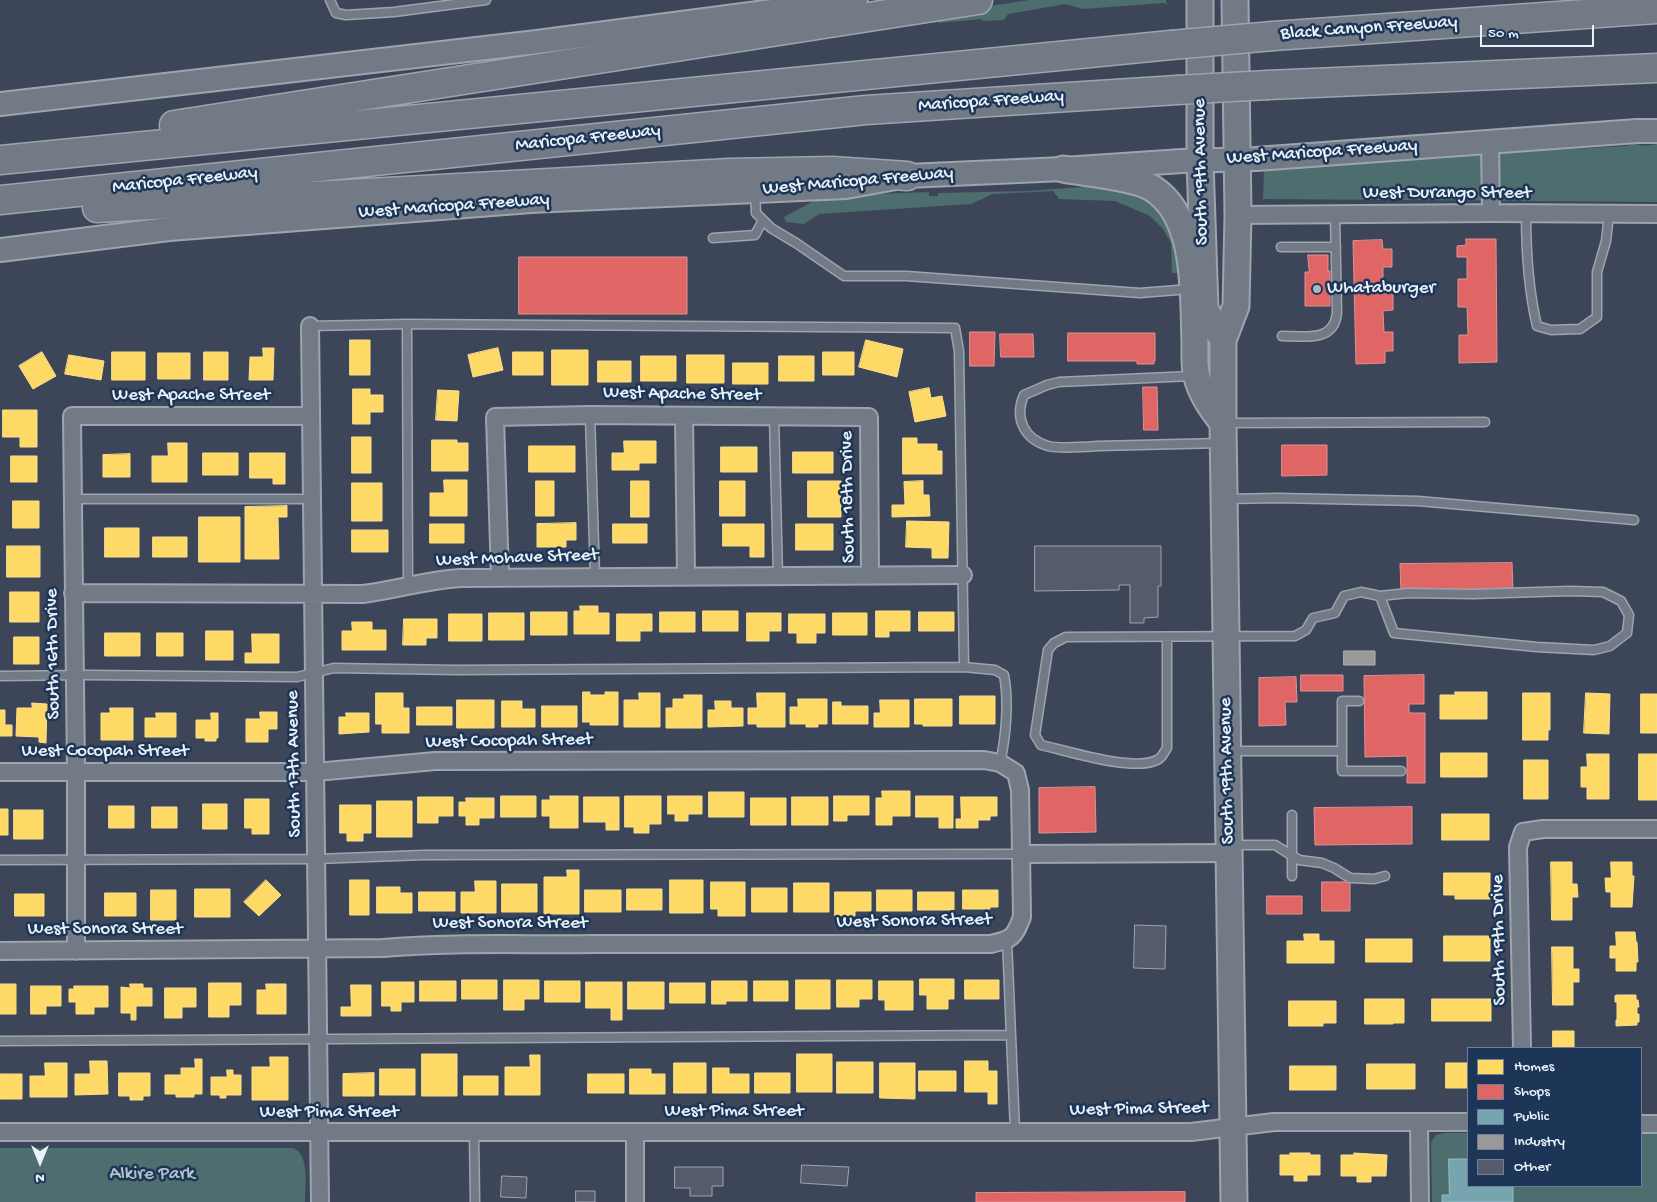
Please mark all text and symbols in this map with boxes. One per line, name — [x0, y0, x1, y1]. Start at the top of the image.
street label: Black Canyon Freeway — [1280, 11, 1458, 47]
scale bar — [1482, 15, 1596, 47]
text: 50 m — [1488, 25, 1519, 43]
street label: Maricopa Freeway — [917, 86, 1065, 118]
street label: South 19th Avenue — [1189, 98, 1215, 246]
street label: Maricopa Freeway — [514, 120, 662, 158]
street label: West Maricopa Freeway — [1226, 135, 1418, 171]
street label: Maricopa Freeway — [111, 162, 259, 200]
street label: West Maricopa Freeway — [762, 162, 954, 202]
street label: West Durango Street — [1363, 183, 1531, 205]
street label: West Maricopa Freeway — [358, 189, 550, 225]
place label: Whataburger — [1327, 278, 1435, 300]
marker: Whataburger — [1311, 283, 1323, 295]
street label: West Apache Street — [603, 382, 761, 408]
street label: West Apache Street — [112, 385, 270, 407]
street label: South 18th Drive — [836, 431, 862, 563]
street label: West Mohave Street — [435, 545, 599, 573]
street label: South 16th Drive — [41, 588, 67, 720]
street label: South 17th Avenue — [282, 690, 308, 838]
street label: South 19th Avenue — [1215, 697, 1241, 845]
street label: West Cocopah Street — [425, 729, 593, 755]
street label: West Cocopah Street — [22, 741, 188, 763]
street label: South 19th Drive — [1487, 874, 1513, 1006]
street label: West Sonora Street — [836, 909, 992, 935]
street label: West Sonora Street — [432, 913, 588, 935]
street label: West Sonora Street — [27, 919, 183, 941]
legend — [1467, 1047, 1642, 1187]
text: Homes — [1514, 1058, 1554, 1076]
text: Shops — [1514, 1083, 1550, 1101]
street label: West Pima Street — [1069, 1097, 1209, 1123]
street label: West Pima Street — [664, 1101, 804, 1123]
street label: West Pima Street — [259, 1102, 399, 1124]
text: Public — [1514, 1108, 1549, 1126]
text: Industry — [1514, 1133, 1565, 1151]
north arrow — [15, 1137, 65, 1187]
text: Other — [1514, 1158, 1550, 1176]
park label: Alkire Park — [109, 1164, 195, 1186]
text: N — [35, 1169, 45, 1186]

